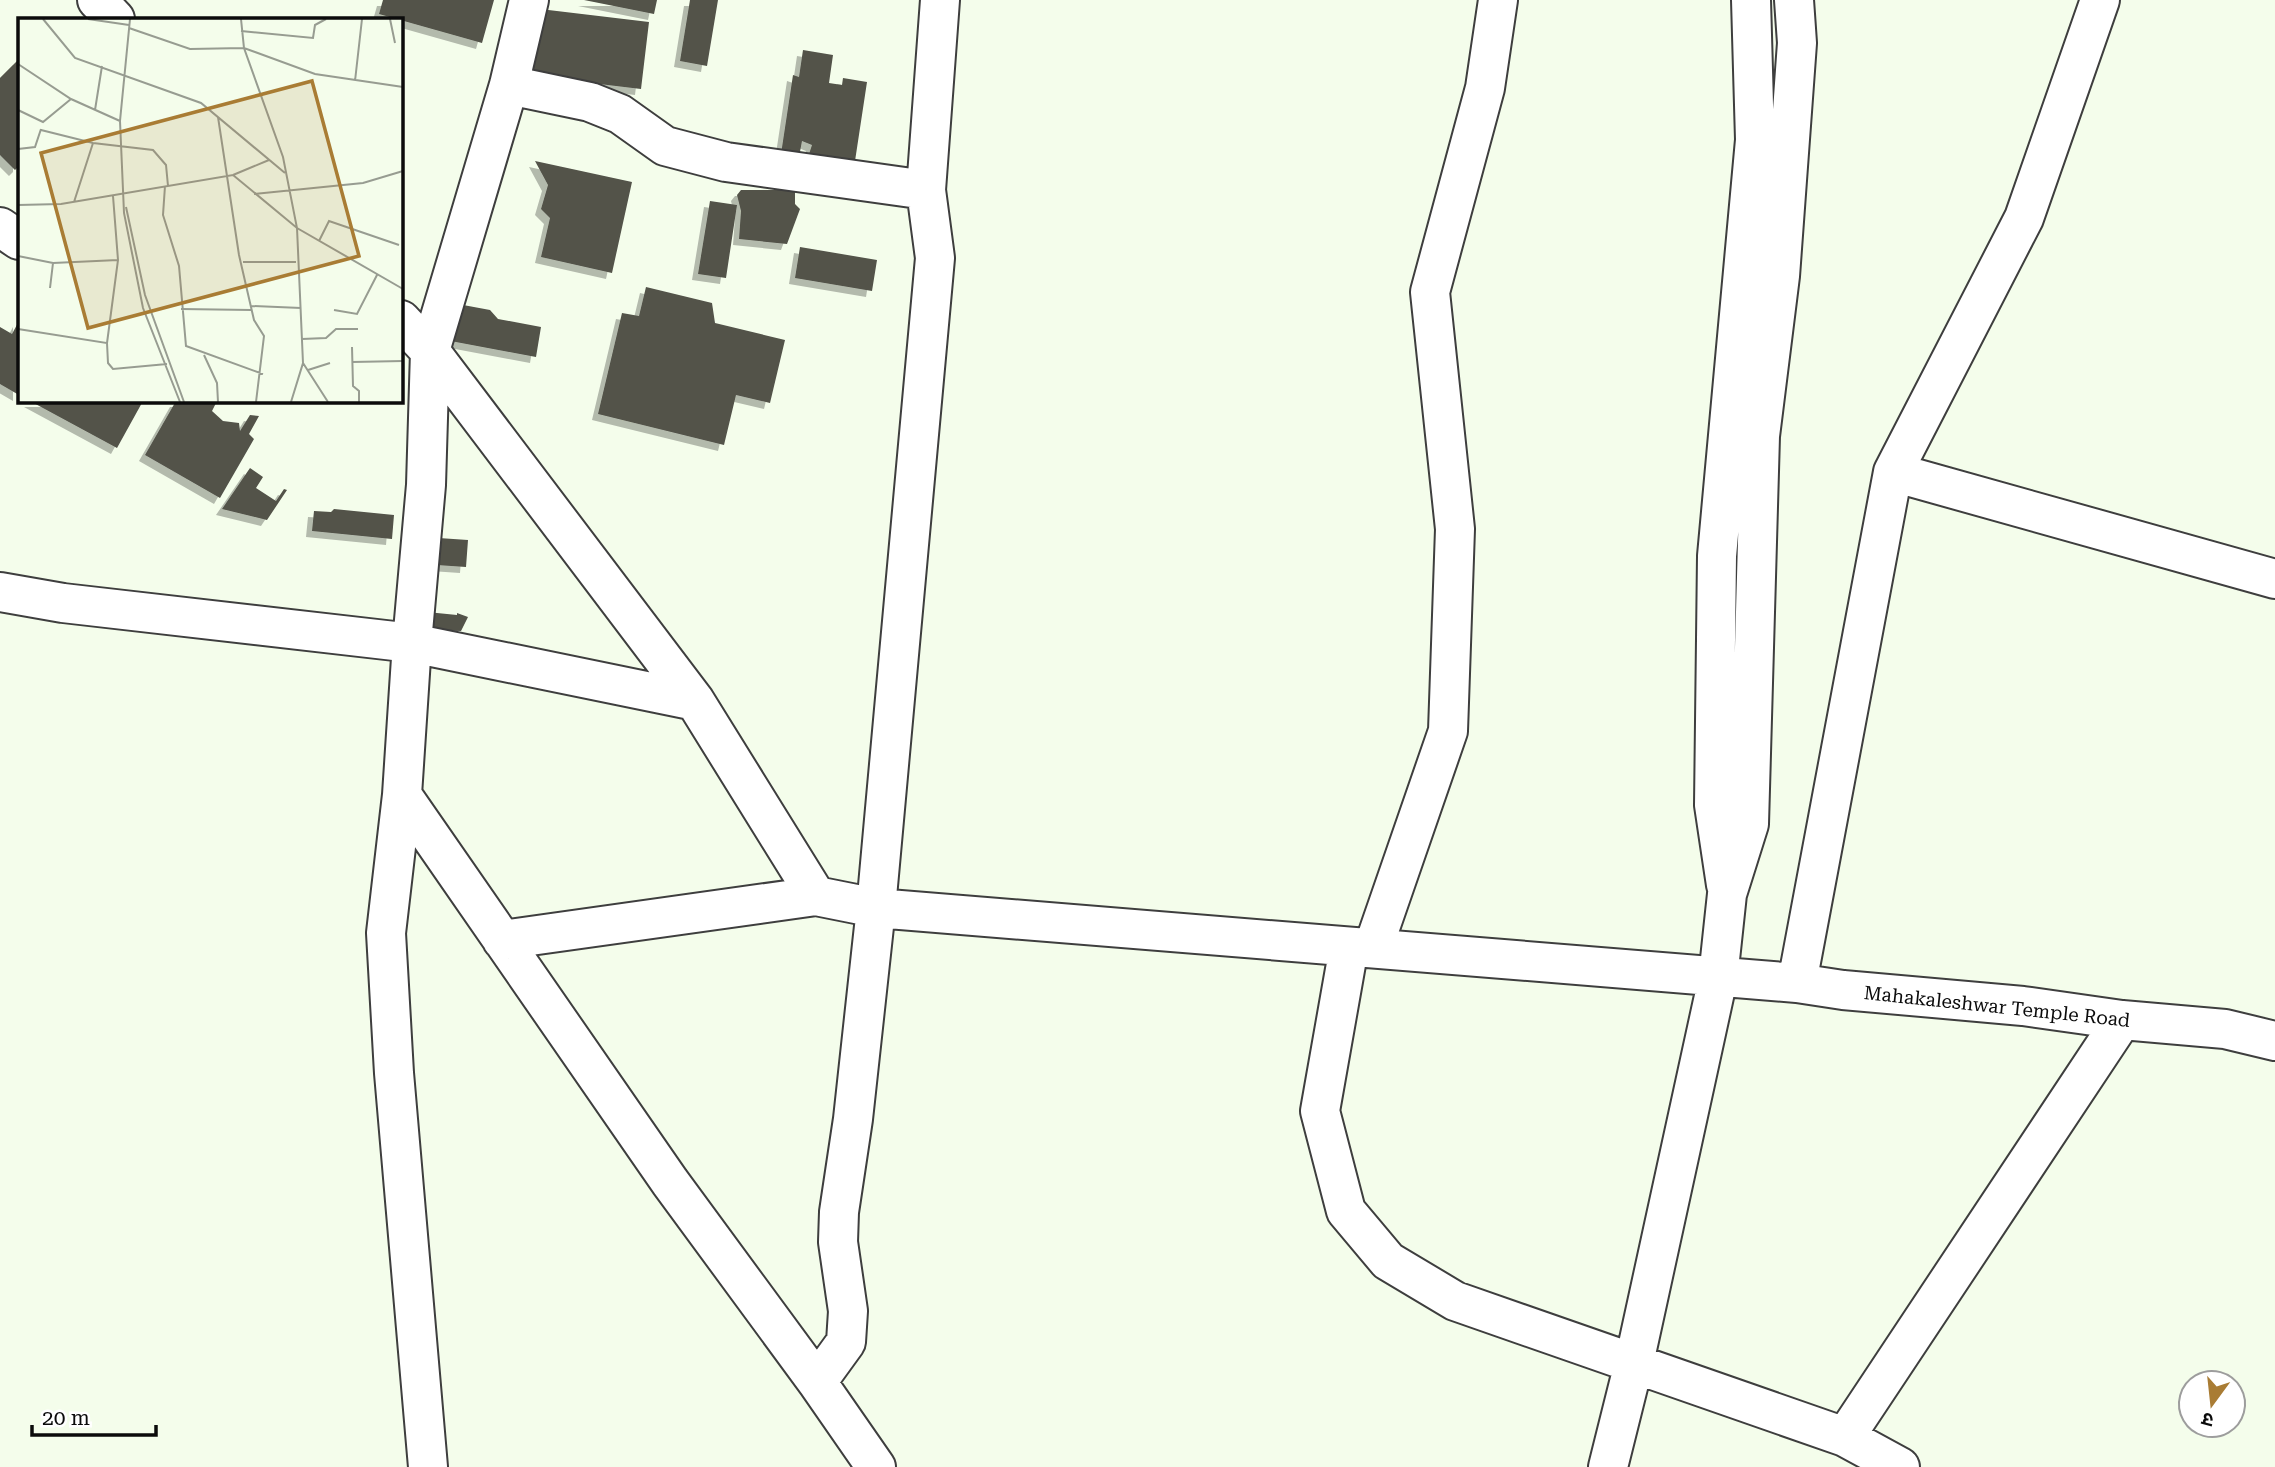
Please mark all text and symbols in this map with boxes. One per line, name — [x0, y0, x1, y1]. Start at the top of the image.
inset map — [18, 18, 402, 402]
street label: Mahakaleshwar Temple Road — [1863, 981, 2131, 1032]
north arrow — [2177, 1369, 2247, 1439]
scale bar — [32, 1394, 156, 1438]
text: 20 m — [42, 1406, 90, 1430]
text: उ — [2199, 1407, 2216, 1432]

